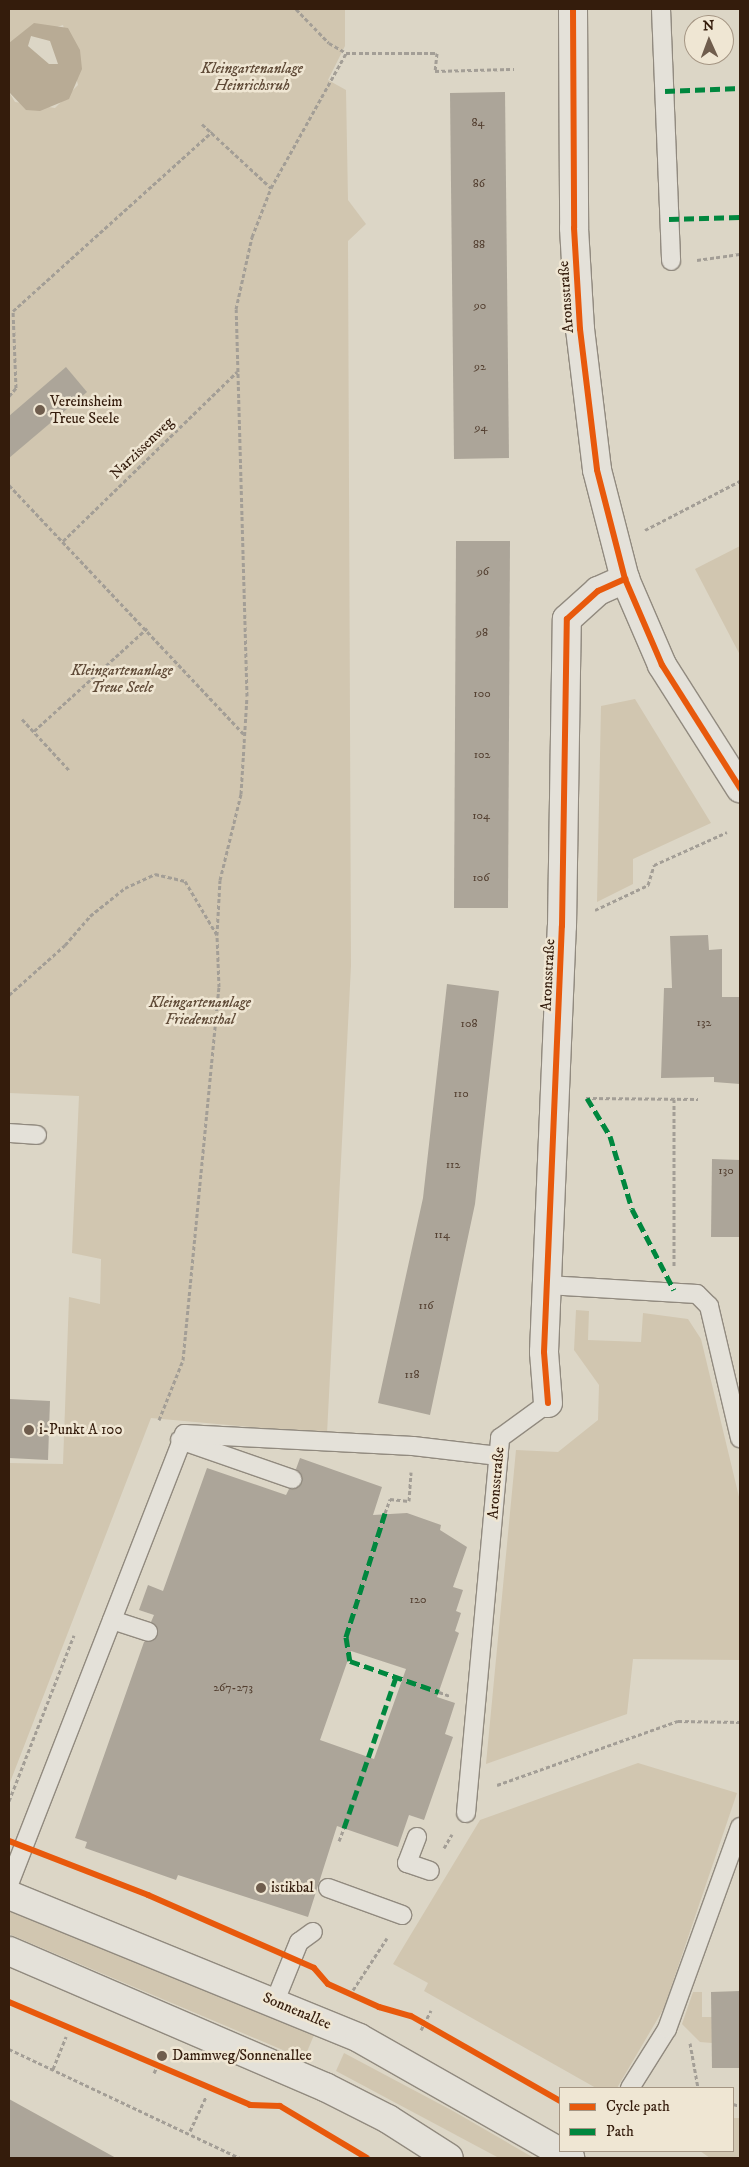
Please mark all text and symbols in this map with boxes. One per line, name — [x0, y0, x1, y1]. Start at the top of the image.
north arrow — [684, 15, 734, 65]
text: N — [702, 17, 715, 35]
park label: Kleingartenanlage Heinrichsruh — [201, 59, 303, 94]
house number: 84 — [472, 116, 484, 130]
house number: 86 — [473, 177, 485, 191]
house number: 88 — [473, 238, 485, 252]
street label: Aronsstraße — [554, 260, 578, 334]
house number: 90 — [474, 299, 486, 313]
house number: 92 — [474, 360, 486, 374]
place label: Vereinsheim Treue Seele — [50, 392, 123, 427]
marker: Vereinsheim Treue Seele — [34, 404, 46, 416]
street label: Narzissenweg — [106, 413, 178, 483]
house number: 94 — [475, 421, 487, 435]
house number: 96 — [477, 565, 489, 579]
house number: 98 — [476, 626, 488, 640]
park label: Kleingartenanlage Treue Seele — [71, 661, 173, 696]
house number: 100 — [473, 687, 491, 701]
house number: 102 — [474, 748, 490, 762]
house number: 104 — [472, 809, 490, 823]
house number: 106 — [472, 871, 490, 885]
street label: Aronsstraße — [537, 938, 559, 1012]
park label: Kleingartenanlage Friedensthal — [149, 993, 251, 1028]
house number: 132 — [697, 1016, 711, 1030]
house number: 108 — [461, 1017, 477, 1031]
house number: 110 — [453, 1087, 469, 1101]
house number: 112 — [446, 1158, 460, 1172]
house number: 130 — [718, 1164, 734, 1178]
house number: 114 — [434, 1228, 450, 1242]
house number: 116 — [418, 1299, 434, 1313]
house number: 118 — [405, 1368, 419, 1382]
place label: i-Punkt A 100 — [39, 1421, 122, 1439]
marker: i-Punkt A 100 — [23, 1424, 35, 1436]
street label: Aronsstraße — [484, 1446, 508, 1520]
house number: 120 — [410, 1593, 426, 1607]
house number: 267-273 — [213, 1681, 253, 1695]
place label: istikbal — [271, 1879, 314, 1897]
marker: istikbal — [255, 1882, 267, 1894]
street label: Sonnenallee — [260, 1989, 334, 2033]
place label: Dammweg/Sonnenallee — [172, 2047, 312, 2065]
marker: Dammweg/Sonnenallee — [156, 2050, 168, 2062]
legend — [559, 2087, 734, 2152]
text: Cycle path — [606, 2097, 670, 2116]
text: Path — [606, 2122, 634, 2141]

